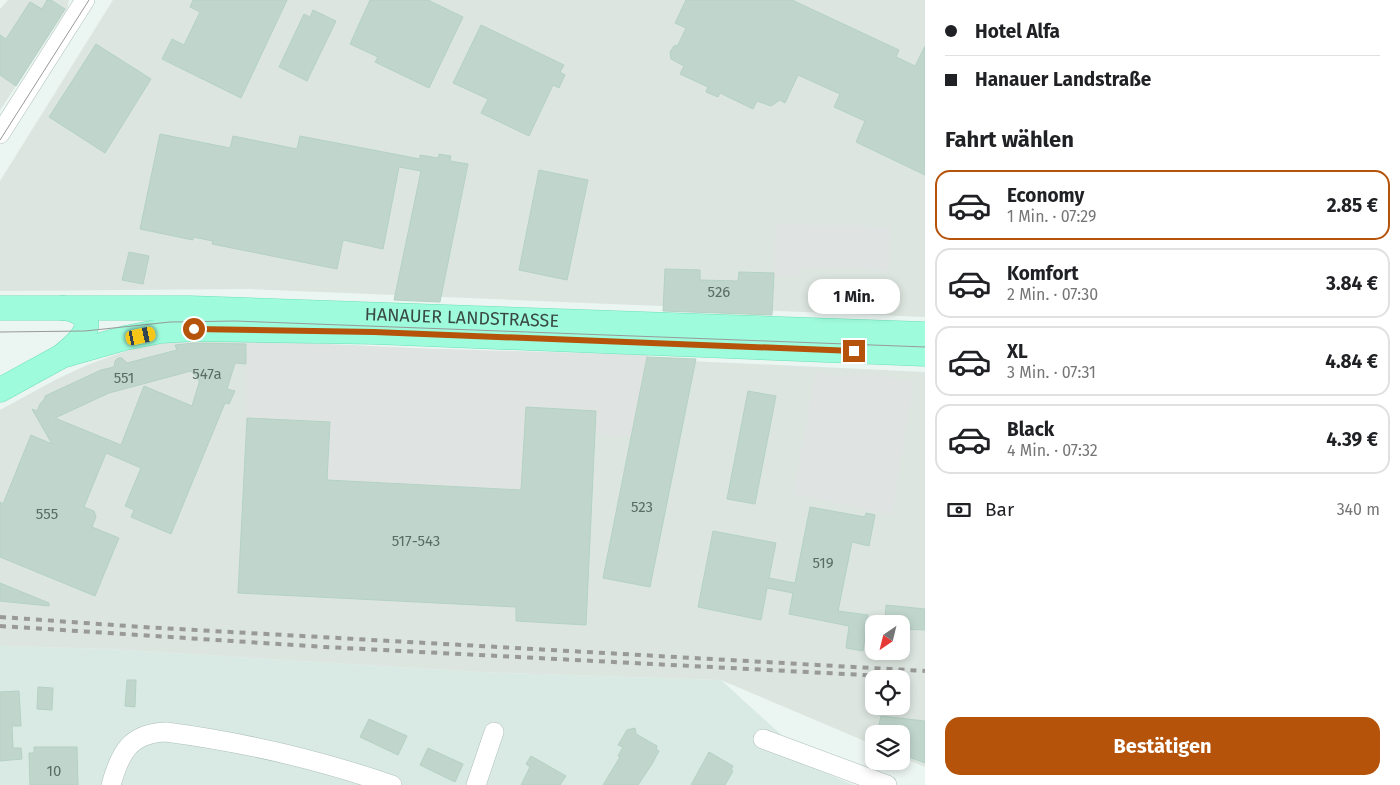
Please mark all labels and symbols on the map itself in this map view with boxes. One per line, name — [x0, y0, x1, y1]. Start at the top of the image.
callout: 1 Min. — [808, 278, 900, 314]
house number: 526 — [708, 283, 730, 301]
street label: HANAUER LANDSTRASSE — [364, 303, 559, 332]
route start — [183, 318, 205, 340]
car — [124, 326, 157, 346]
route end — [843, 340, 865, 362]
house number: 547a — [192, 365, 222, 383]
house number: 551 — [114, 369, 134, 387]
house number: 523 — [631, 498, 653, 516]
house number: 555 — [36, 505, 58, 523]
house number: 517-543 — [392, 532, 440, 550]
house number: 519 — [812, 554, 834, 572]
north arrow — [865, 615, 910, 660]
house number: 10 — [47, 762, 61, 780]

